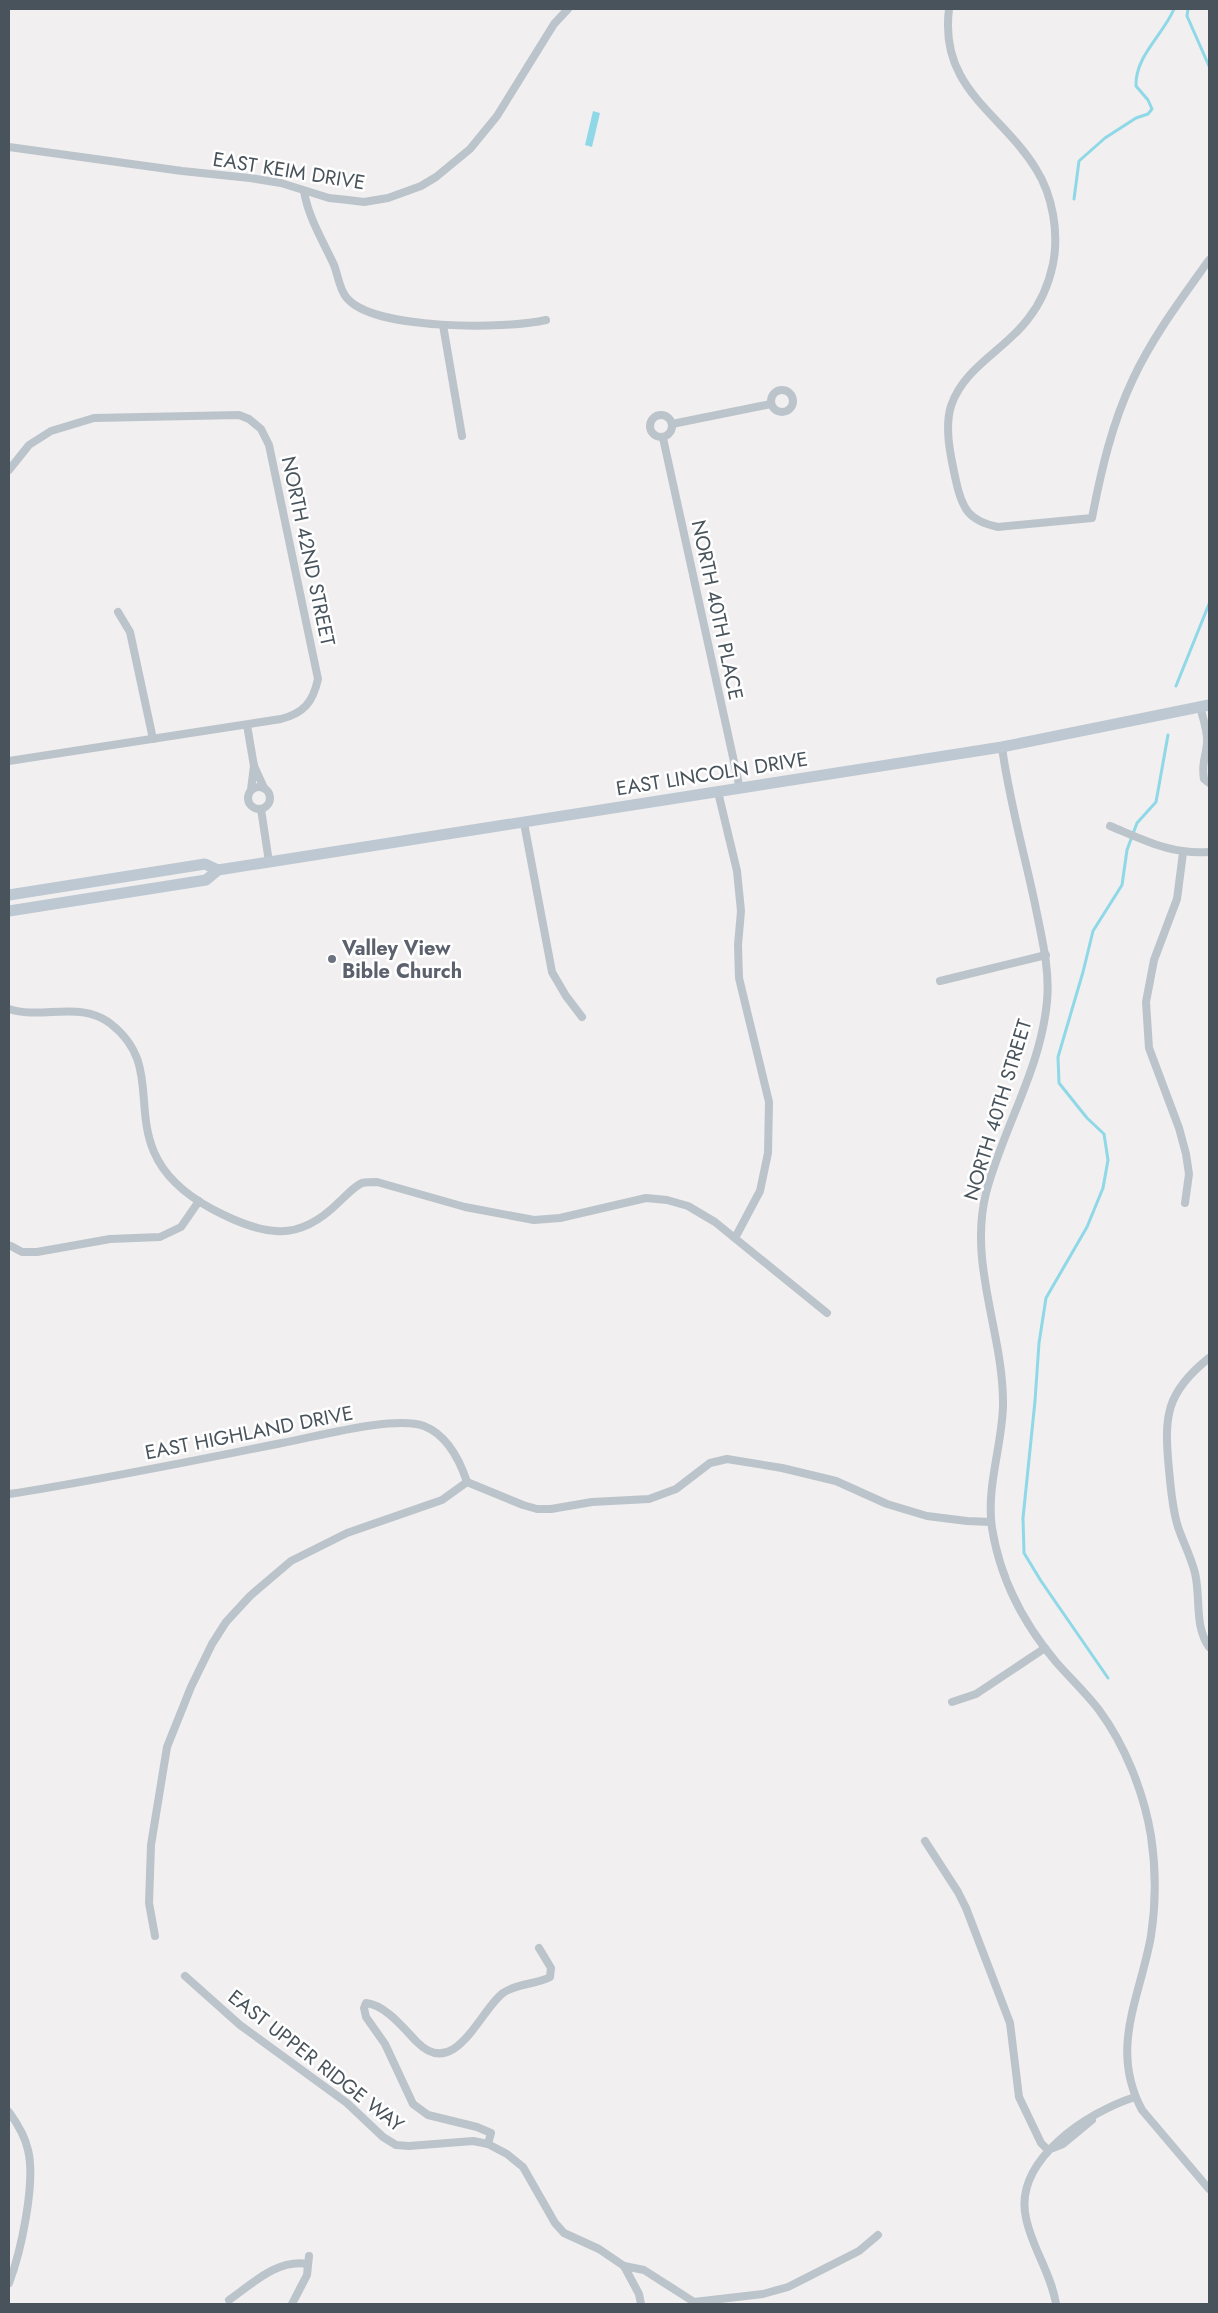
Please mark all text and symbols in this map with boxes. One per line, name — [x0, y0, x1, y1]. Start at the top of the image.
street label: EAST KEIM DRIVE — [211, 145, 367, 197]
street label: NORTH 42ND STREET — [274, 454, 342, 649]
street label: NORTH 40TH PLACE — [684, 517, 750, 703]
street label: EAST LINCOLN DRIVE — [614, 745, 810, 803]
place label: Valley View Bible Church — [341, 934, 462, 986]
marker: Valley View Bible Church — [326, 953, 338, 965]
street label: NORTH 40TH STREET — [957, 1015, 1040, 1204]
street label: EAST HIGHLAND DRIVE — [143, 1399, 355, 1467]
street label: EAST UPPER RIDGE WAY — [222, 1983, 411, 2139]

